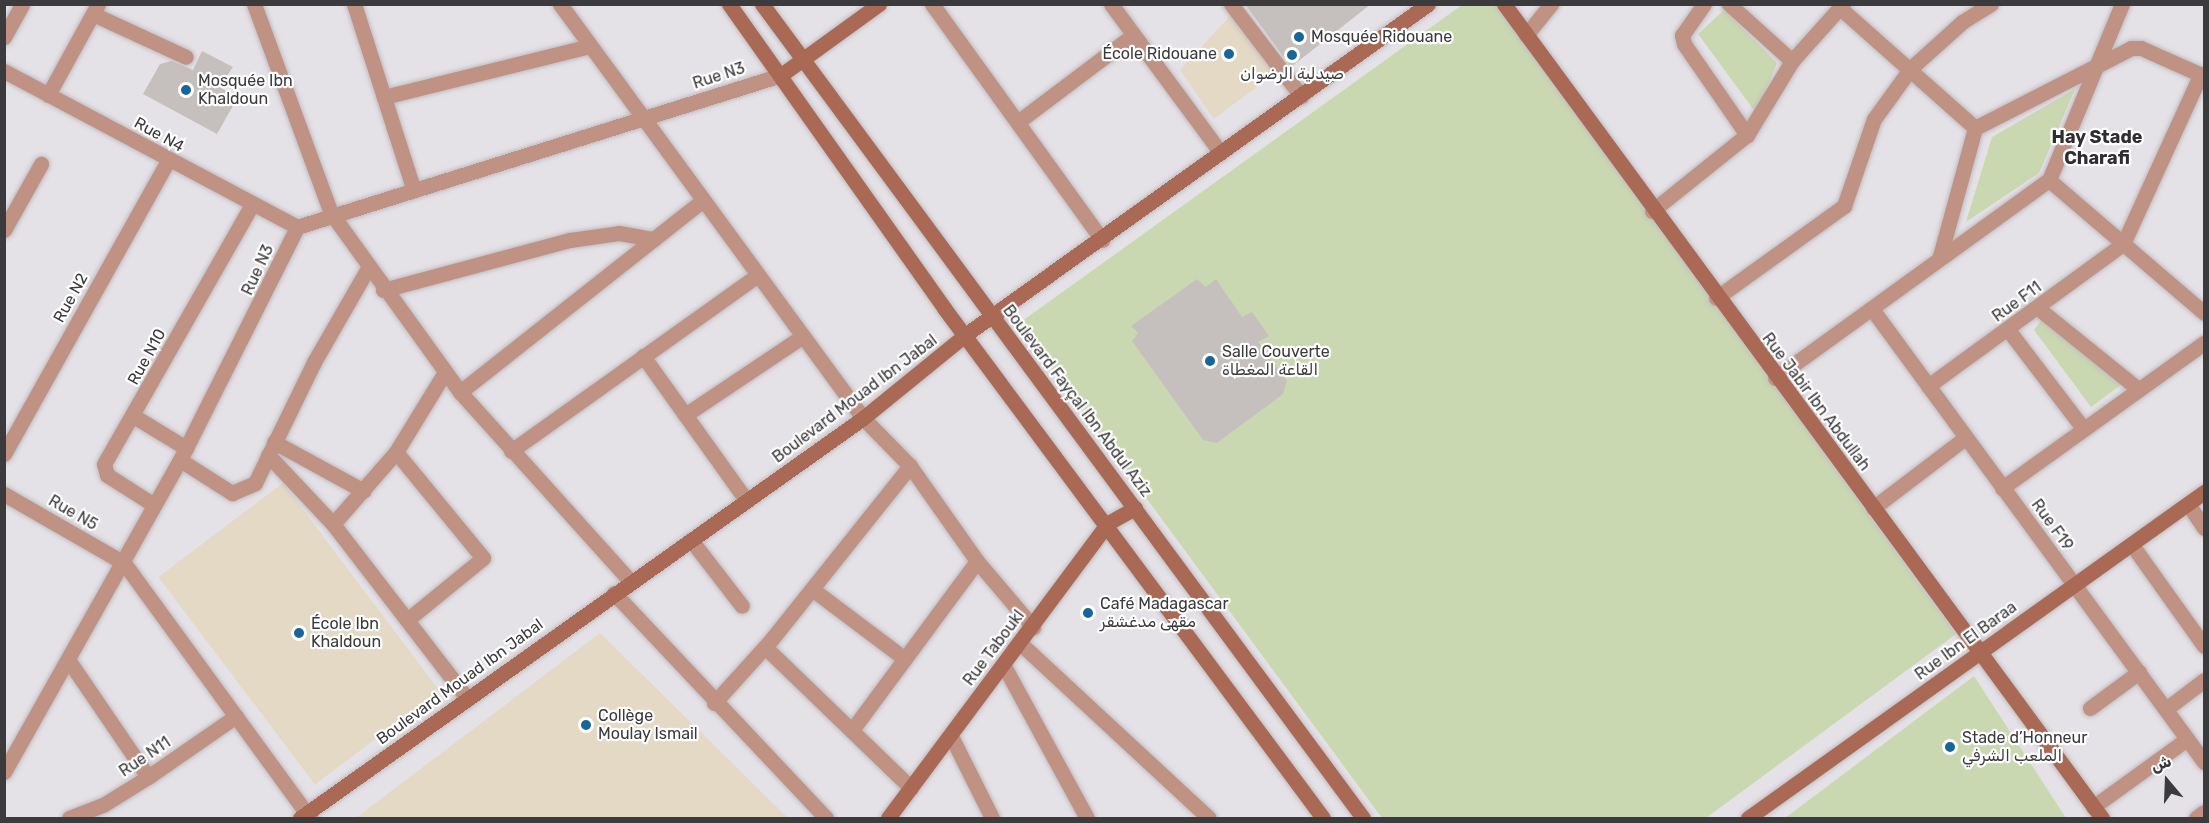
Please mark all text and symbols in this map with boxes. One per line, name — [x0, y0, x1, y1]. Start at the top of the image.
place label: Mosquée Ridouane — [1311, 27, 1452, 47]
marker: Mosquée Ridouane — [1292, 30, 1306, 44]
place label: École Ridouane — [1102, 44, 1217, 64]
marker: École Ridouane — [1222, 47, 1236, 61]
marker: صيدلية الرضوان — [1285, 48, 1299, 62]
street label: Rue N3 — [690, 59, 748, 93]
place label: صيدلية الرضوان — [1240, 64, 1344, 84]
place label: Mosquée Ibn Khaldoun — [198, 71, 293, 109]
marker: Mosquée Ibn Khaldoun — [179, 83, 193, 97]
street label: Rue N4 — [131, 114, 187, 156]
district label: Hay Stade Charafi — [2051, 127, 2143, 170]
street label: Rue N3 — [238, 242, 278, 298]
street label: Rue N2 — [50, 270, 92, 326]
street label: Rue F11 — [1989, 278, 2045, 326]
street label: Boulevard Fayçal Ibn Abdul Aziz — [998, 301, 1156, 501]
street label: Rue N10 — [124, 326, 170, 388]
street label: Rue Jabir Ibn Abdullah — [1758, 329, 1874, 475]
street label: Boulevard Mouad Ibn Jabal — [769, 331, 941, 467]
place label: Salle Couverte القاعة المغطاة — [1222, 342, 1330, 380]
marker: Salle Couverte القاعة المغطاة — [1203, 354, 1217, 368]
street label: Rue N5 — [45, 491, 101, 535]
street label: Rue F19 — [2027, 496, 2077, 554]
place label: Café Madagascar مقهى مدغشقر — [1100, 594, 1228, 632]
street label: Rue Ibn El Baraa — [1911, 598, 2021, 684]
street label: Rue Taboukl — [959, 606, 1029, 690]
marker: Café Madagascar مقهى مدغشقر — [1081, 606, 1095, 620]
place label: École Ibn Khaldoun — [311, 614, 381, 652]
street label: Boulevard Mouad Ibn Jabal — [373, 615, 547, 749]
marker: École Ibn Khaldoun — [292, 626, 306, 640]
place label: Collège Moulay Ismail — [598, 706, 698, 744]
marker: Collège Moulay Ismail — [579, 718, 593, 732]
place label: Stade d’Honneur الملعب الشرفي — [1962, 728, 2087, 766]
street label: Rue N11 — [116, 733, 174, 781]
marker: Stade d’Honneur الملعب الشرفي — [1943, 740, 1957, 754]
north arrow — [2137, 751, 2197, 811]
text: ش — [2148, 751, 2174, 776]

